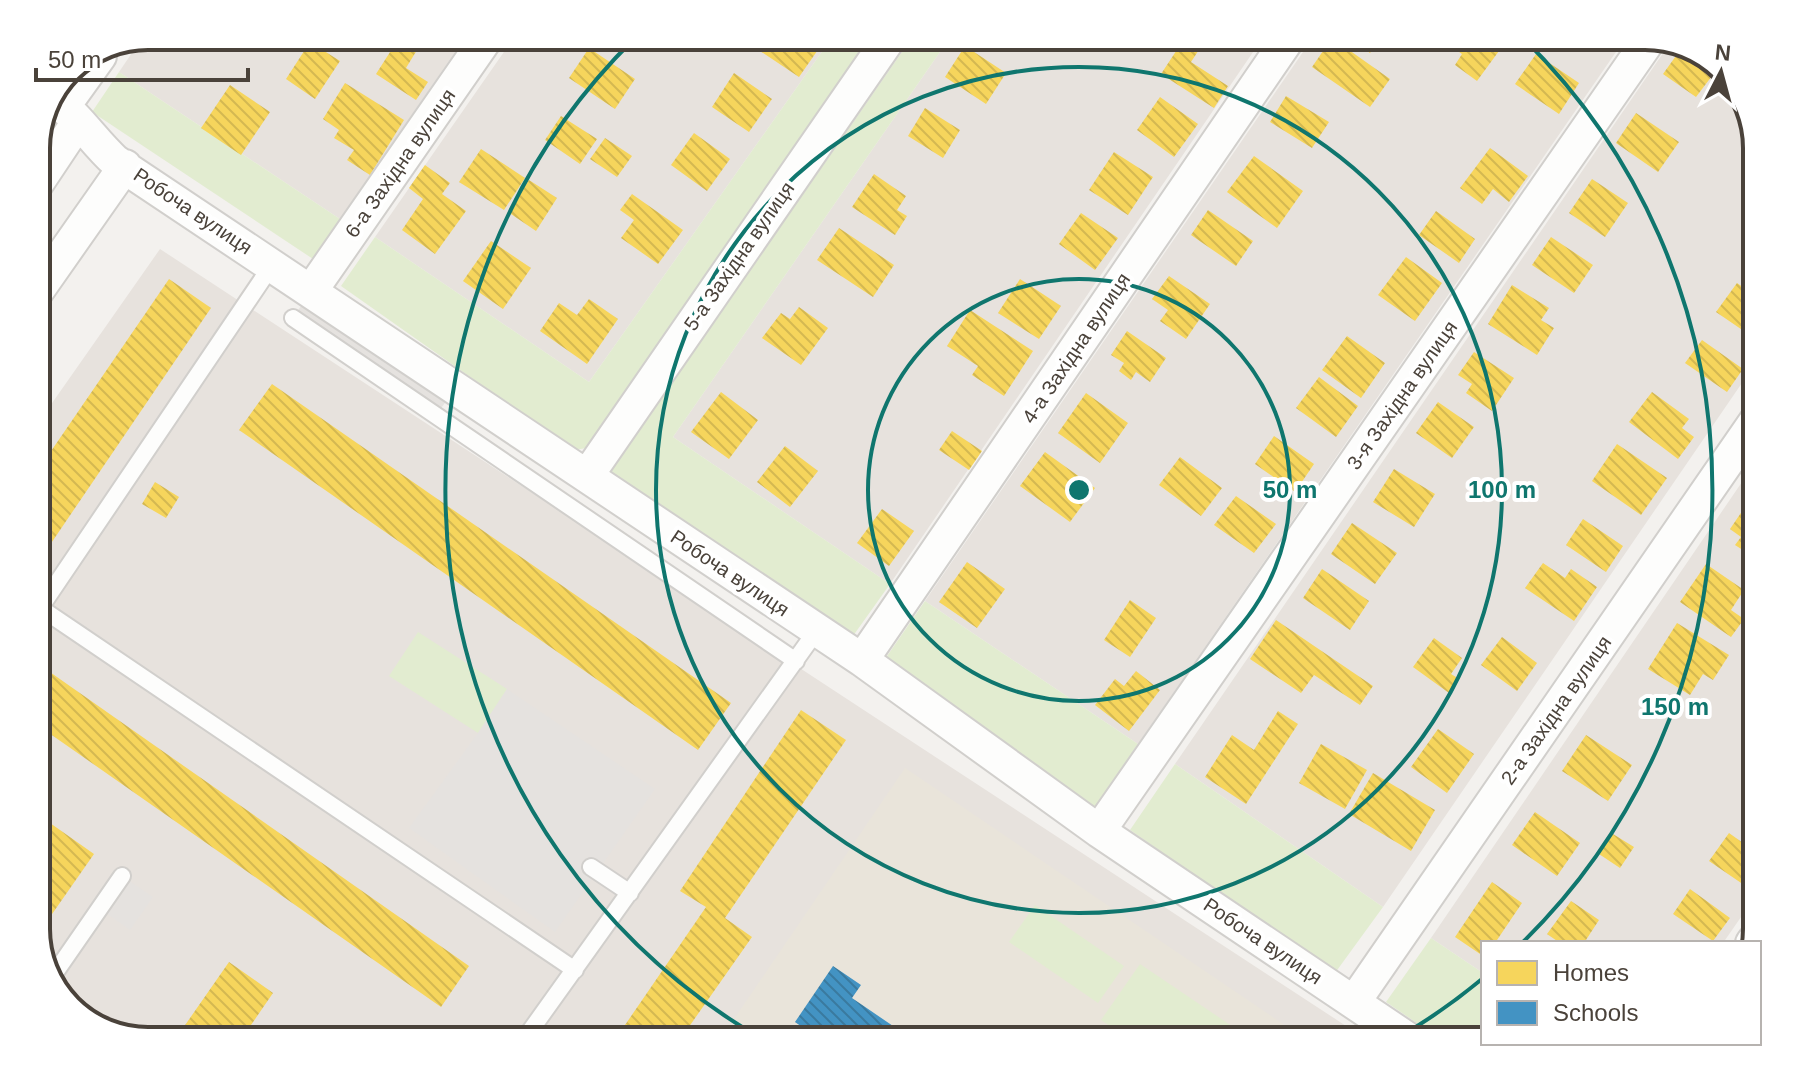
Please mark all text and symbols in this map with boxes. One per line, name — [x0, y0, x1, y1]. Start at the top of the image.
scale bar — [36, 32, 248, 82]
north arrow — [1681, 32, 1761, 112]
text: N — [1714, 39, 1732, 66]
text: 50 m — [48, 46, 101, 73]
street label: 6-а Західна вулиця — [340, 84, 460, 242]
street label: Робоча вулиця — [130, 163, 256, 259]
street label: 5-а Західна вулиця — [679, 177, 799, 335]
street label: 4-а Західна вулиця — [1018, 269, 1134, 427]
street label: 3-я Західна вулиця — [1342, 317, 1462, 473]
centre of rings — [1065, 476, 1093, 504]
text: 50 m — [1263, 476, 1317, 503]
text: 100 m — [1468, 476, 1536, 503]
street label: Робоча вулиця — [667, 525, 793, 621]
street label: 2-а Західна вулиця — [1496, 631, 1616, 789]
text: 150 m — [1641, 693, 1709, 720]
street label: Робоча вулиця — [1200, 893, 1326, 989]
legend — [1481, 941, 1761, 1045]
text: Homes — [1553, 959, 1629, 986]
text: Schools — [1553, 999, 1638, 1026]

